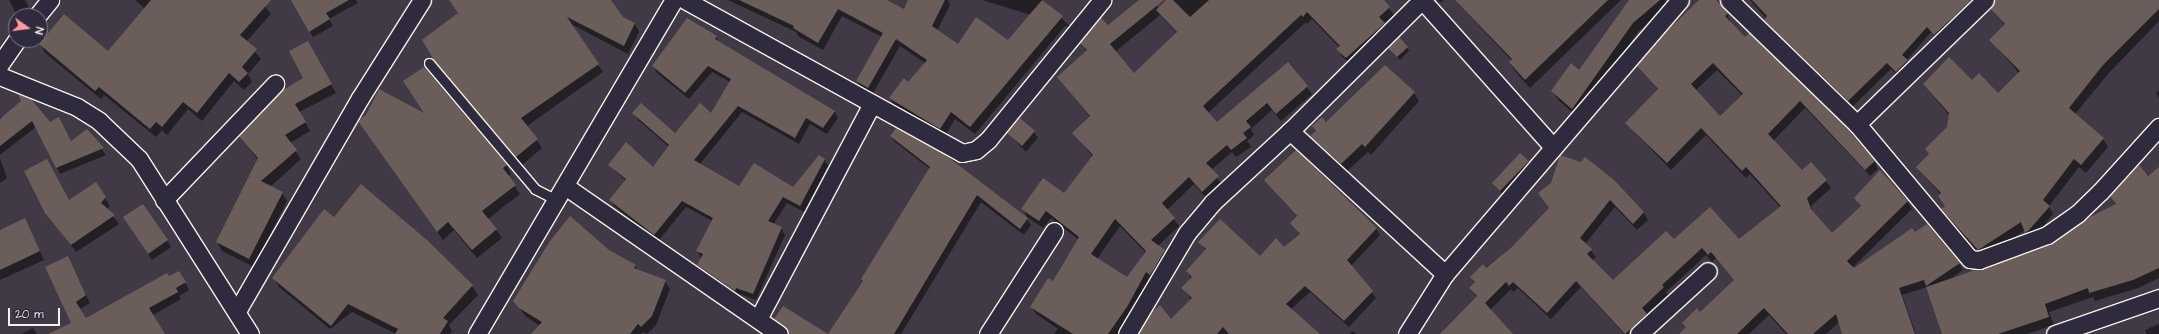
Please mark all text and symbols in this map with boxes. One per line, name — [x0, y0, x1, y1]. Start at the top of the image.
north arrow — [8, 8, 48, 48]
text: N — [31, 26, 47, 36]
scale bar — [10, 300, 62, 326]
text: 20 m — [15, 306, 44, 323]

